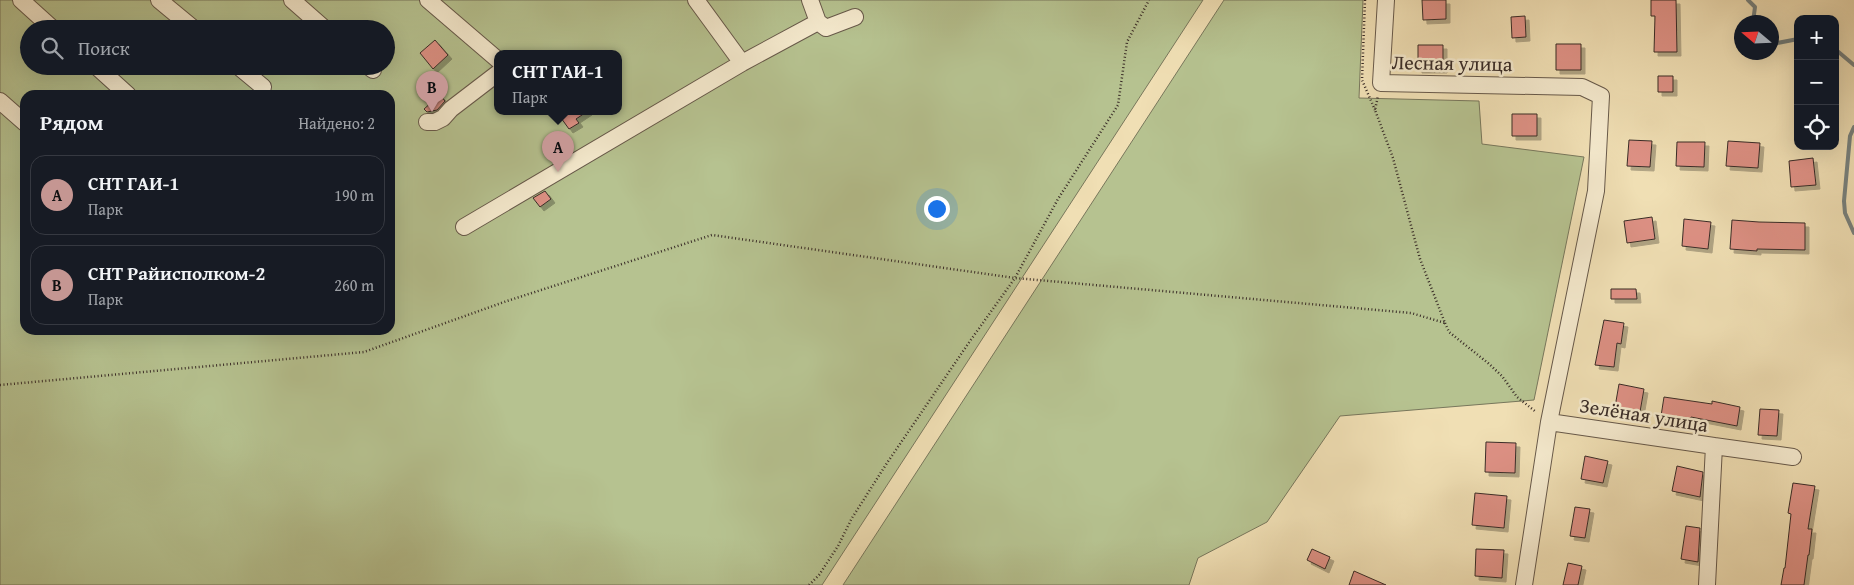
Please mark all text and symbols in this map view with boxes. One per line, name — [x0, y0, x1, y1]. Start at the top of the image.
north arrow — [1734, 15, 1779, 60]
map controls — [1794, 15, 1839, 150]
button: + — [1794, 15, 1839, 60]
search box — [20, 20, 395, 75]
icon: search — [38, 34, 66, 62]
text: Поиск — [78, 34, 130, 62]
street label: Лесная улица — [1391, 47, 1513, 78]
popup — [494, 50, 622, 115]
text: СНТ ГАИ-1 — [512, 57, 604, 85]
button: − — [1794, 60, 1839, 105]
pin: B — [416, 71, 448, 112]
text: Парк — [512, 85, 547, 109]
button: locate — [1794, 105, 1839, 150]
text: Рядом — [40, 107, 103, 138]
text: Найдено: 2 — [298, 111, 375, 135]
pin: A — [542, 131, 574, 172]
text: СНТ ГАИ-1 — [88, 169, 179, 197]
text: A — [52, 183, 62, 207]
text: 190 m — [334, 183, 374, 207]
your location — [924, 196, 950, 222]
text: Парк — [88, 197, 123, 221]
text: СНТ Райисполком-2 — [88, 259, 265, 287]
text: B — [52, 273, 62, 297]
text: 260 m — [334, 273, 374, 297]
text: Парк — [88, 287, 123, 311]
street label: Зелёная улица — [1578, 390, 1711, 439]

